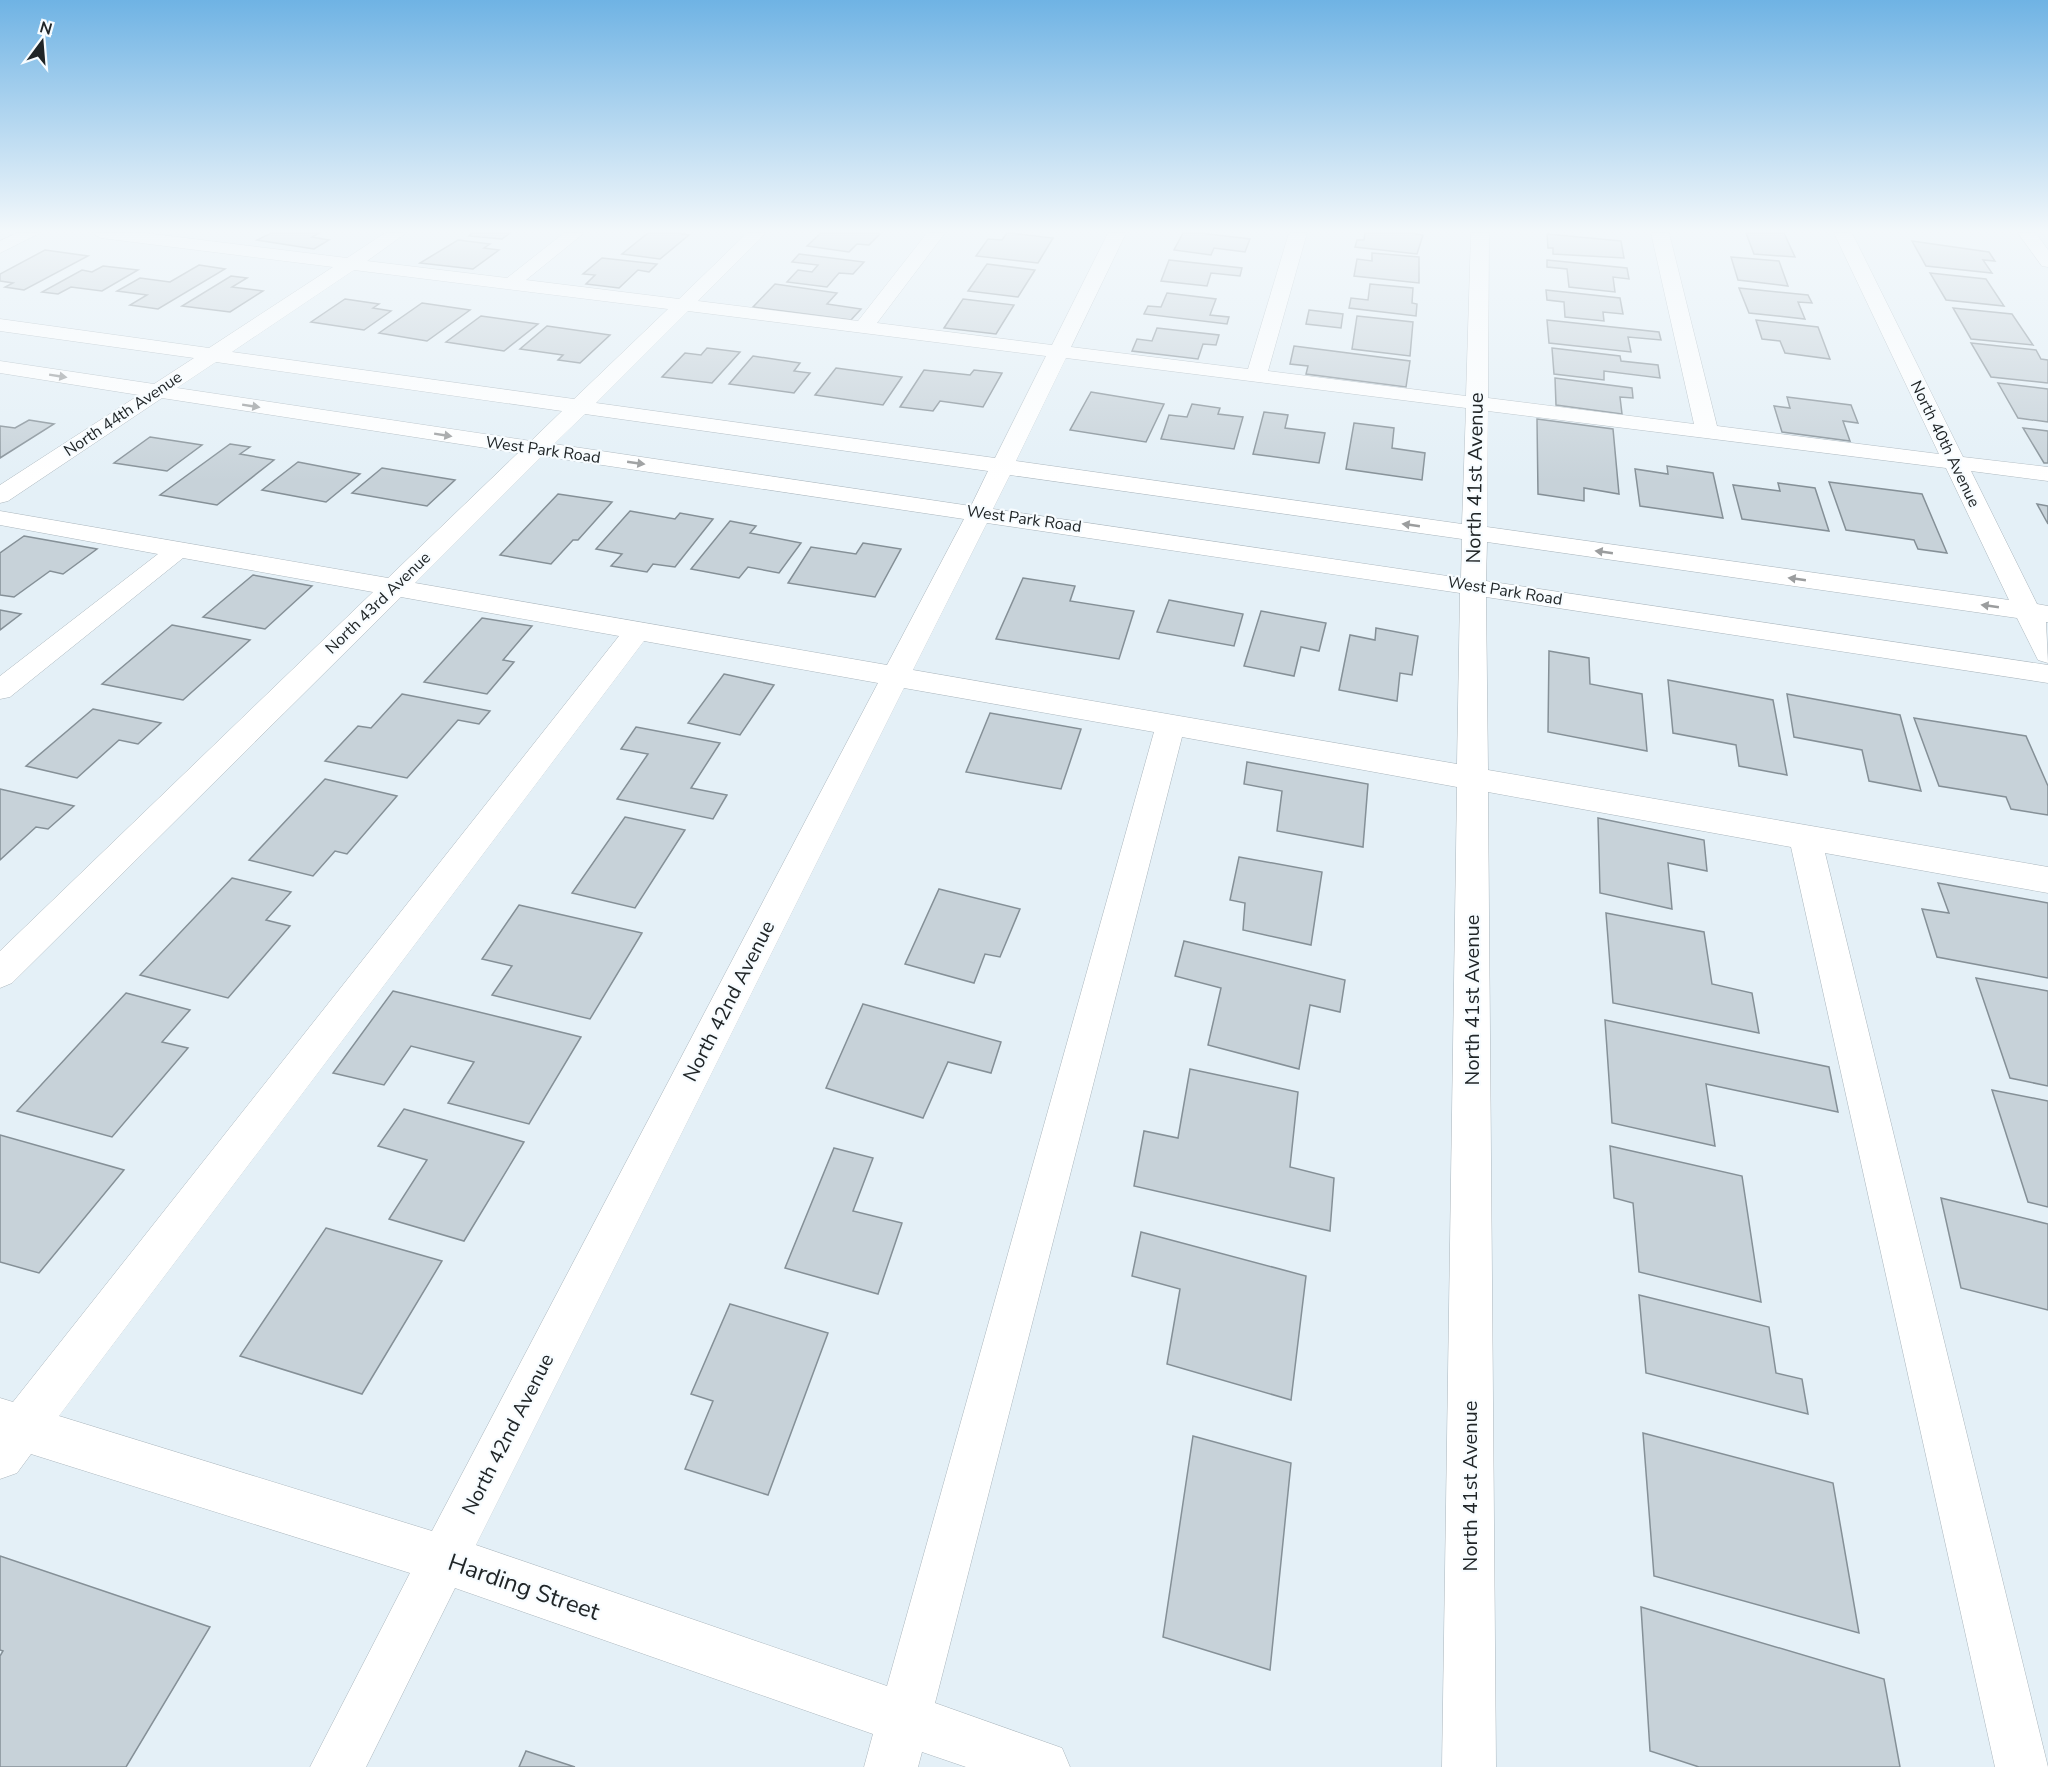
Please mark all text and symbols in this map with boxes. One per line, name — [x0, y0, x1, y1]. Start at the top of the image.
north arrow — [12, 12, 72, 72]
text: N — [37, 16, 55, 41]
street label: North 44th Avenue — [60, 366, 186, 462]
one-way arrow — [48, 372, 67, 381]
street label: North 40th Avenue — [1905, 377, 1985, 511]
street label: North 41st Avenue — [1460, 392, 1490, 564]
one-way arrow — [241, 401, 260, 410]
one-way arrow — [434, 431, 453, 440]
street label: West Park Road — [484, 431, 602, 469]
one-way arrow — [627, 459, 646, 468]
street label: West Park Road — [965, 500, 1083, 538]
one-way arrow — [1401, 520, 1420, 529]
street label: North 43rd Avenue — [321, 547, 435, 659]
one-way arrow — [1594, 547, 1613, 556]
street label: West Park Road — [1446, 571, 1564, 611]
one-way arrow — [1787, 574, 1806, 583]
one-way arrow — [1980, 601, 1999, 610]
street label: North 41st Avenue — [1459, 915, 1486, 1085]
street label: North 42nd Avenue — [677, 916, 781, 1086]
street label: North 42nd Avenue — [456, 1349, 560, 1519]
street label: North 41st Avenue — [1457, 1401, 1484, 1571]
street label: Harding Street — [444, 1546, 605, 1628]

